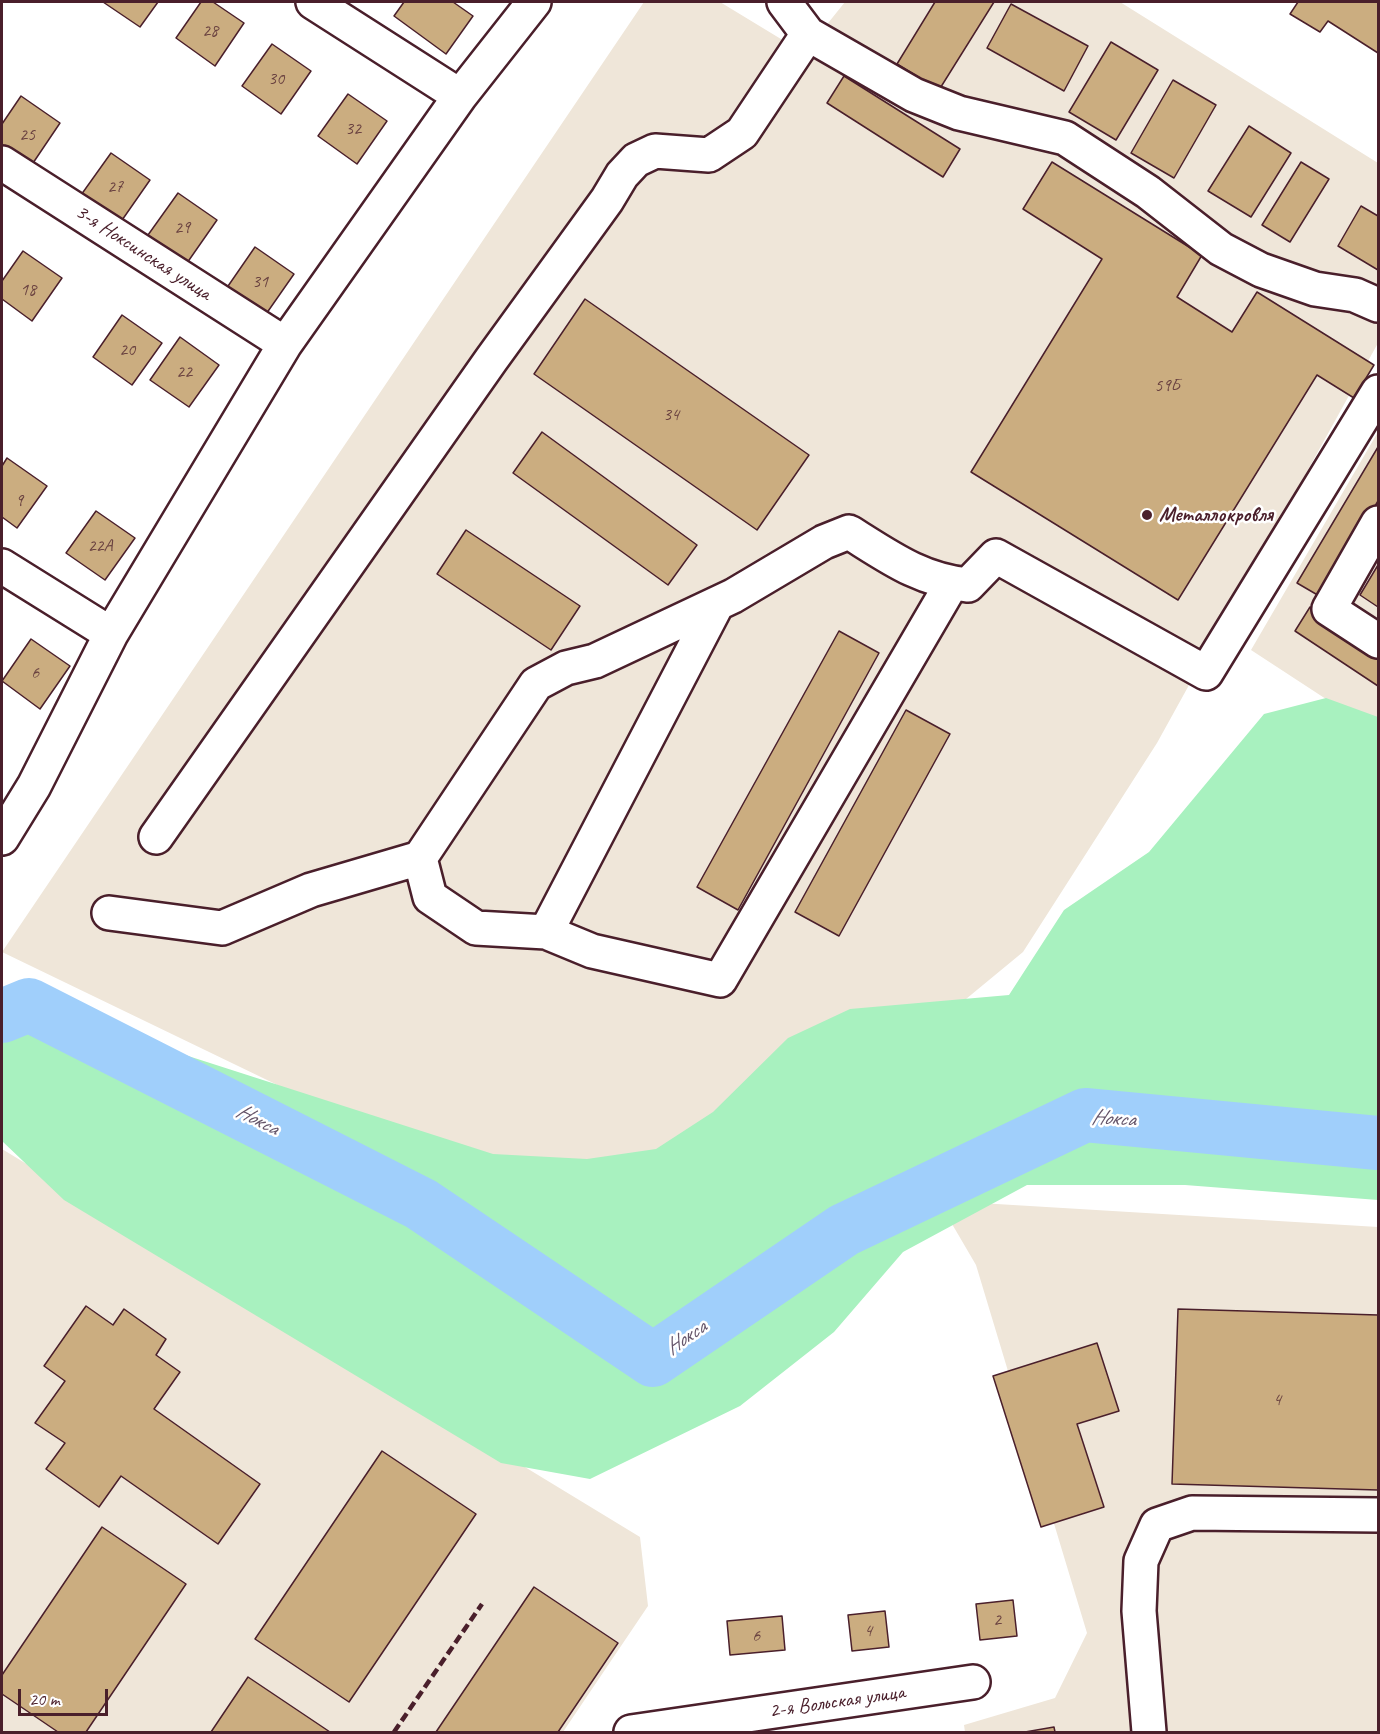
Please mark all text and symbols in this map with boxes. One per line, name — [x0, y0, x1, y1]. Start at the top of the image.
house number: 28 — [202, 20, 218, 42]
house number: 30 — [268, 68, 284, 90]
house number: 32 — [345, 118, 361, 140]
house number: 25 — [19, 124, 35, 146]
house number: 27 — [107, 176, 123, 198]
street label: 3-я Ноксинская улица — [70, 200, 216, 306]
house number: 29 — [174, 217, 190, 239]
house number: 31 — [252, 271, 268, 293]
house number: 18 — [20, 279, 36, 301]
house number: 20 — [119, 339, 135, 361]
house number: 22 — [176, 361, 192, 383]
house number: 59Б — [1154, 375, 1180, 397]
house number: 34 — [663, 404, 679, 426]
house number: 9 — [15, 490, 23, 512]
place label: Металлокровля — [1159, 502, 1273, 528]
marker: Металлокровля — [1140, 508, 1154, 522]
house number: 22А — [87, 535, 113, 557]
house number: 6 — [31, 662, 39, 684]
water label: Нокса — [231, 1098, 283, 1142]
water label: Нокса — [1090, 1105, 1136, 1133]
water label: Нокса — [660, 1315, 712, 1361]
house number: 4 — [1273, 1389, 1281, 1411]
house number: 2 — [993, 1609, 1001, 1631]
house number: 4 — [864, 1620, 872, 1642]
house number: 6 — [752, 1625, 760, 1647]
scale bar — [21, 1677, 111, 1715]
street label: 2-я Вольская улица — [767, 1680, 907, 1724]
text: 20 m — [29, 1688, 60, 1710]

